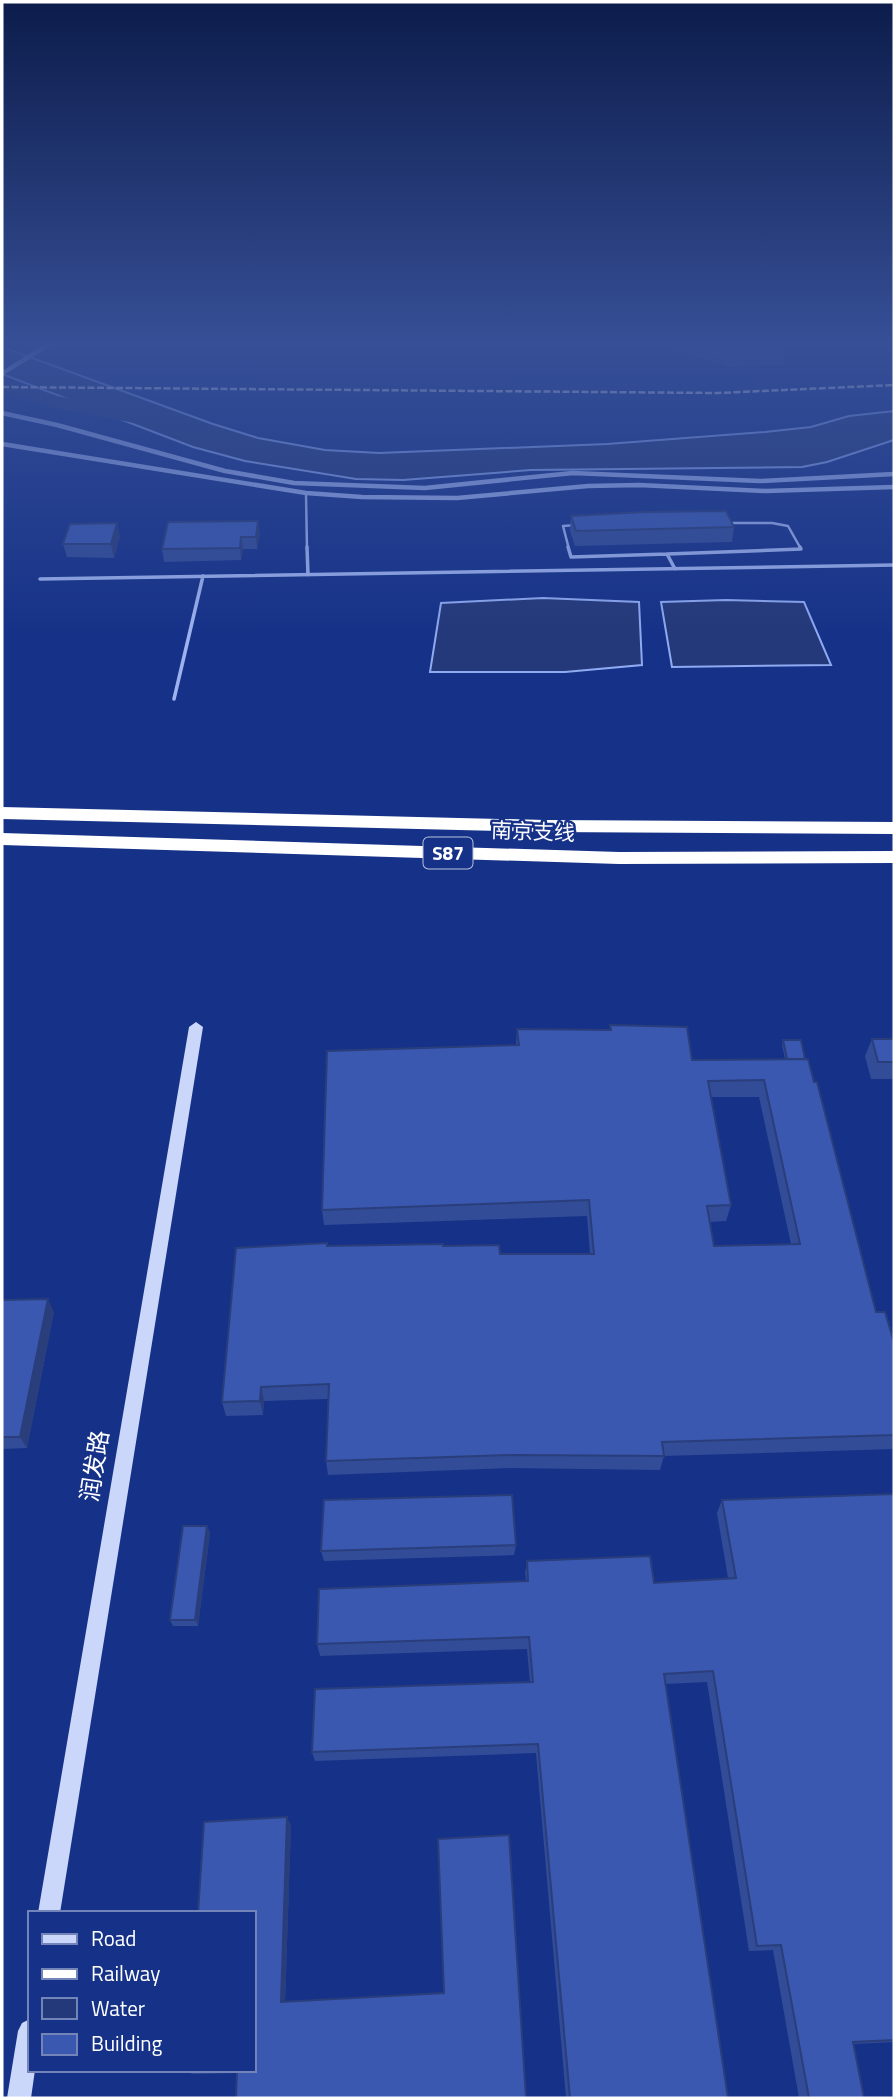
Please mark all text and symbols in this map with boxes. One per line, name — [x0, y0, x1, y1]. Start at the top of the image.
street label: 南京支线 — [491, 814, 576, 848]
road number: S87 — [424, 838, 472, 868]
street label: 润发路 — [71, 1427, 117, 1504]
legend — [28, 1911, 256, 2072]
text: Road — [91, 1922, 136, 1954]
text: Railway — [91, 1957, 160, 1989]
text: Water — [91, 1992, 145, 2024]
text: Building — [91, 2027, 163, 2059]

